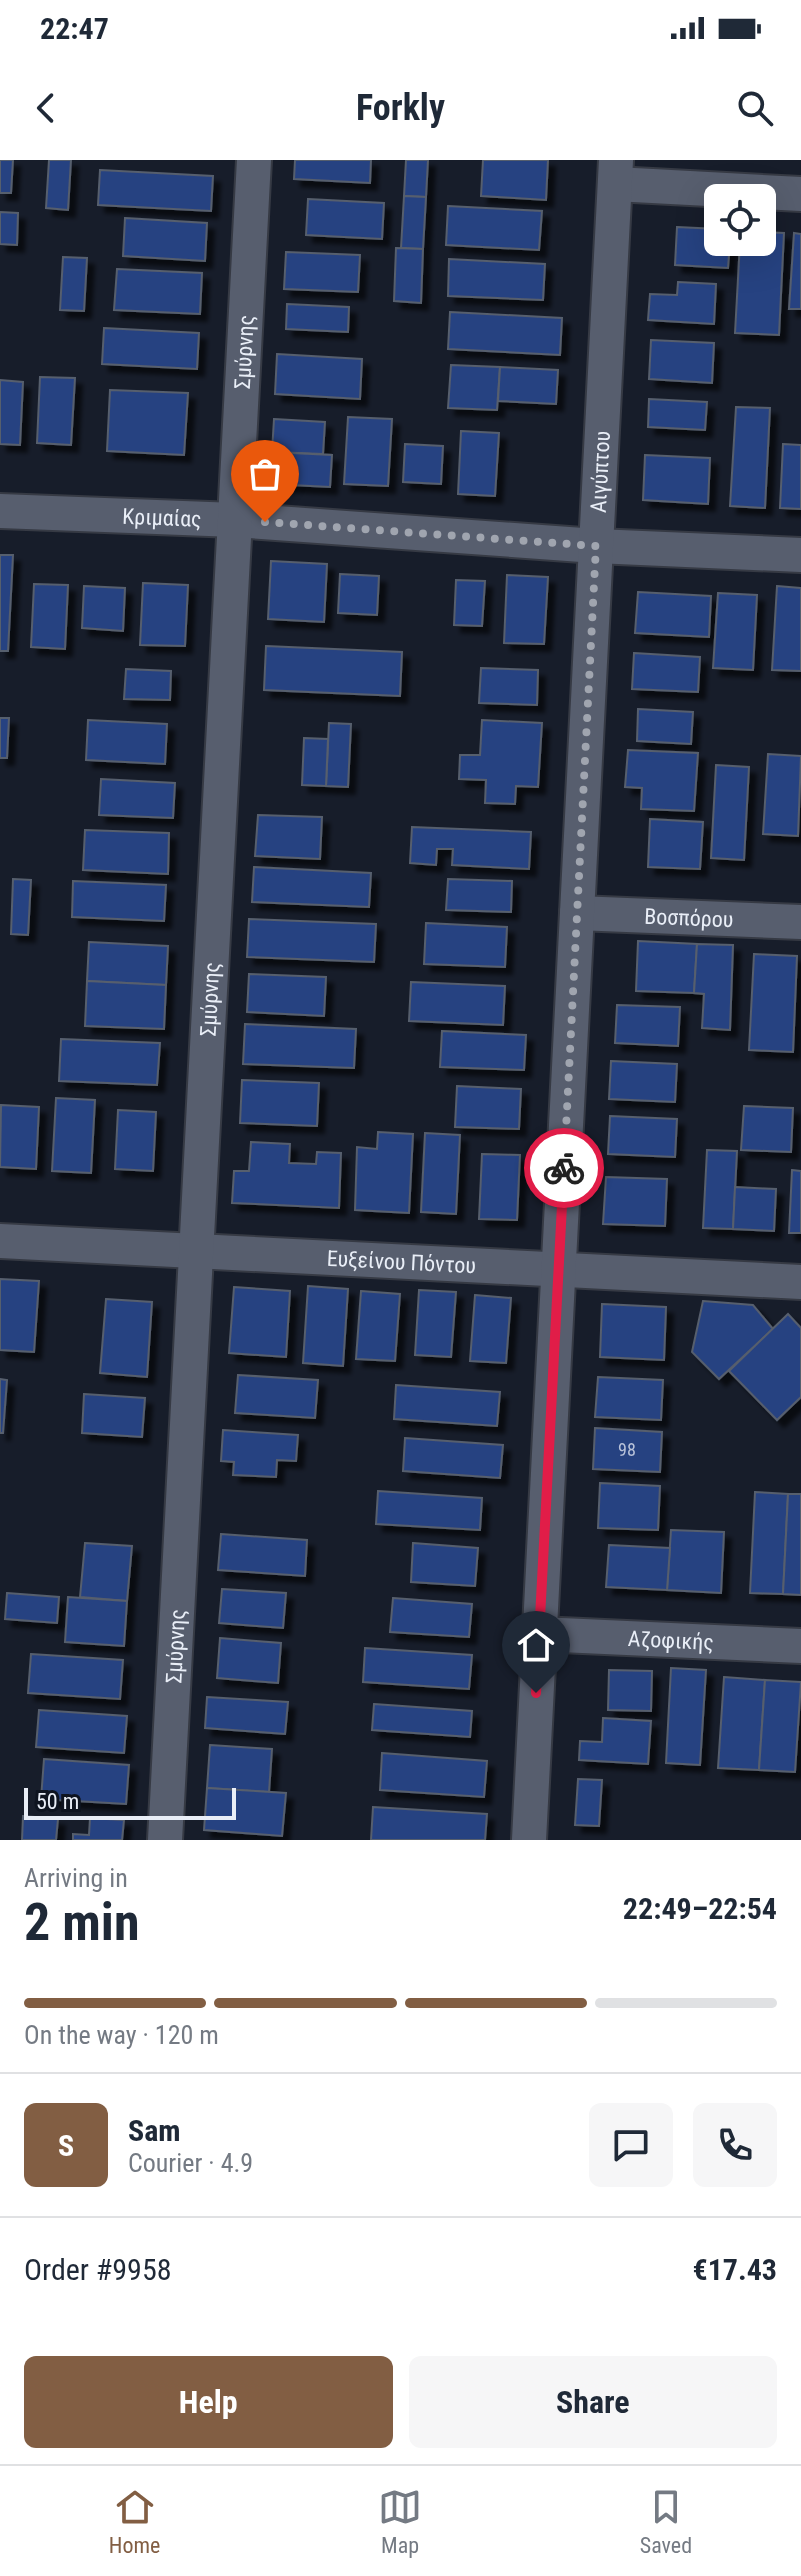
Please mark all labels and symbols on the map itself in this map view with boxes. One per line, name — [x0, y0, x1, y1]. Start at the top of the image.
street label: Σμύρνης — [230, 314, 259, 390]
street label: Αιγύπτου — [586, 430, 615, 514]
pin — [231, 440, 299, 522]
street label: Κριμαίας — [122, 504, 202, 532]
street label: Βοσπόρου — [644, 904, 734, 932]
street label: Σμύρνης — [196, 961, 224, 1037]
courier — [524, 1128, 604, 1208]
street label: Ευξείνου Πόντου — [326, 1246, 477, 1278]
house number: 98 — [618, 1439, 636, 1460]
street label: Σμύρνης — [161, 1609, 190, 1684]
pin — [502, 1611, 570, 1693]
street label: Αζοφικής — [627, 1626, 714, 1655]
scale bar — [24, 1784, 236, 1820]

